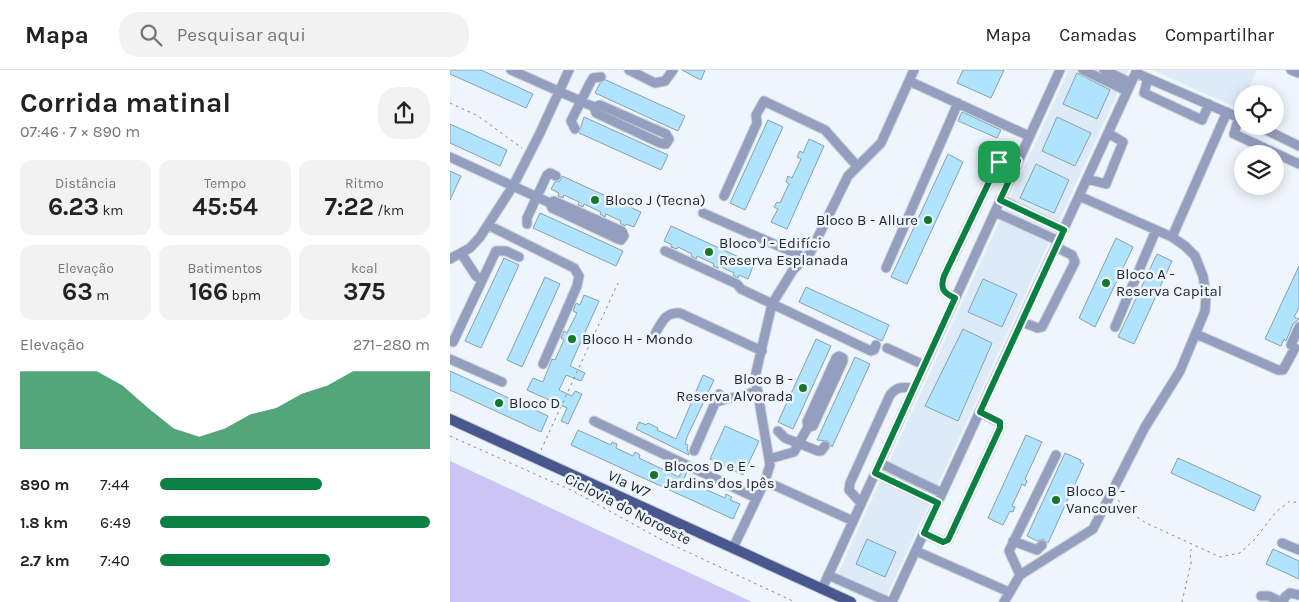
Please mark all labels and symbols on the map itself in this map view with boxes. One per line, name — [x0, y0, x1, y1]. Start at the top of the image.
pin — [978, 141, 1020, 183]
place label: Bloco J (Tecna) — [605, 191, 706, 209]
marker: Bloco J (Tecna) — [589, 194, 601, 206]
place label: Bloco B - Allure — [816, 211, 918, 229]
marker: Bloco B - Allure — [922, 214, 934, 226]
place label: Bloco J - Edifício Reserva Esplanada — [719, 234, 848, 269]
marker: Bloco J - Edifício Reserva Esplanada — [703, 246, 715, 258]
place label: Bloco A - Reserva Capital — [1116, 265, 1222, 300]
marker: Bloco A - Reserva Capital — [1100, 277, 1112, 289]
place label: Bloco H - Mondo — [582, 330, 693, 348]
marker: Bloco H - Mondo — [566, 333, 578, 345]
place label: Bloco B - Reserva Alvorada — [676, 370, 793, 405]
marker: Bloco B - Reserva Alvorada — [797, 382, 809, 394]
place label: Bloco D — [509, 394, 560, 412]
marker: Bloco D — [493, 397, 505, 409]
place label: Blocos D e E - Jardins dos Ipês — [664, 457, 775, 492]
street label: Vla W7 — [605, 466, 653, 502]
street label: Ciclovia do Noroeste — [562, 469, 694, 549]
marker: Blocos D e E - Jardins dos Ipês — [648, 469, 660, 481]
place label: Bloco B - Vancouver — [1066, 482, 1138, 517]
marker: Bloco B - Vancouver — [1050, 494, 1062, 506]

